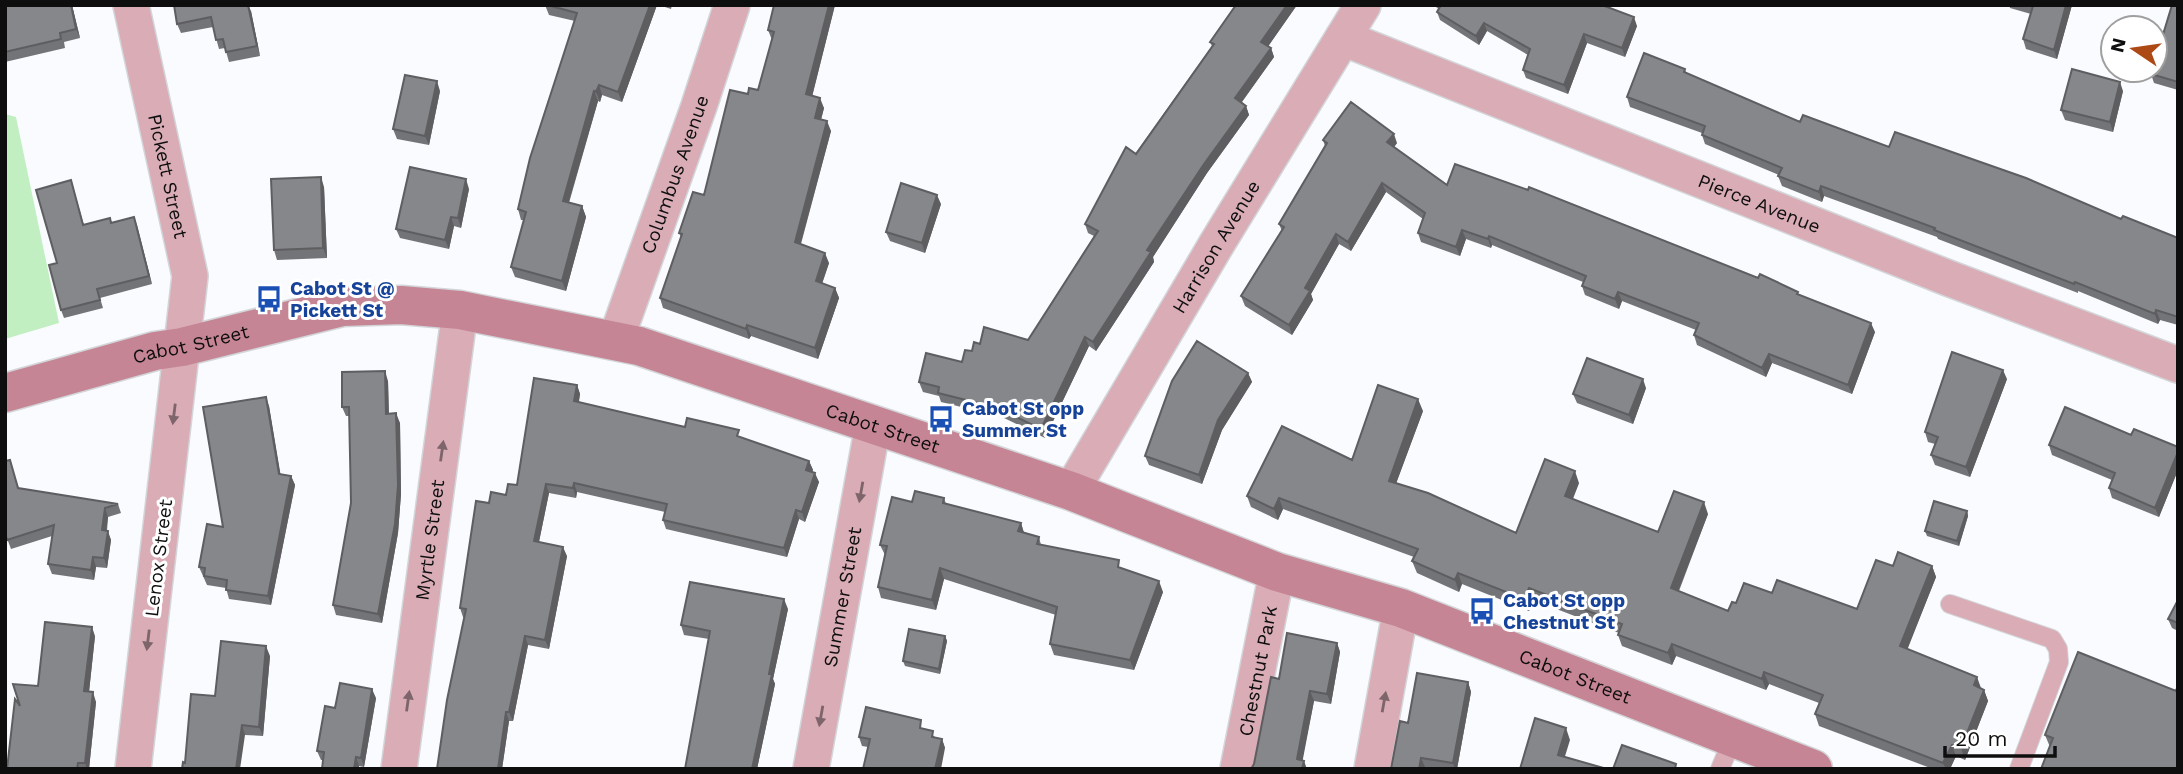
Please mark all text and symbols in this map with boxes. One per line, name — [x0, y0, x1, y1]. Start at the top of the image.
north arrow — [2099, 14, 2169, 84]
text: N — [2105, 36, 2131, 55]
street label: Columbus Avenue — [636, 92, 714, 257]
street label: Pickett Street — [143, 112, 192, 241]
street label: Pierce Avenue — [1695, 169, 1824, 238]
street label: Harrison Avenue — [1167, 176, 1265, 318]
place label: Cabot St @ Pickett St — [290, 277, 395, 322]
bus stop icon: Cabot St @ Pickett St — [254, 284, 284, 314]
street label: Cabot Street — [130, 320, 251, 369]
place label: Cabot St opp Summer St — [962, 397, 1084, 442]
street label: Cabot Street — [823, 399, 943, 458]
one-way arrow — [169, 404, 180, 426]
bus stop icon: Cabot St opp Summer St — [926, 404, 956, 434]
one-way arrow — [436, 440, 447, 462]
street label: Myrtle Street — [411, 478, 449, 602]
one-way arrow — [855, 481, 866, 503]
street label: Lenox Street — [140, 498, 177, 618]
street label: Summer Street — [819, 525, 866, 669]
place label: Cabot St opp Chestnut St — [1503, 589, 1625, 634]
bus stop icon: Cabot St opp Chestnut St — [1467, 596, 1497, 626]
street label: Chestnut Park — [1234, 604, 1282, 738]
one-way arrow — [142, 630, 153, 652]
street label: Cabot Street — [1516, 644, 1634, 709]
one-way arrow — [403, 690, 414, 712]
one-way arrow — [1379, 691, 1390, 713]
one-way arrow — [815, 705, 826, 727]
scale bar — [1945, 714, 2055, 758]
text: 20 m — [1955, 726, 2007, 751]

